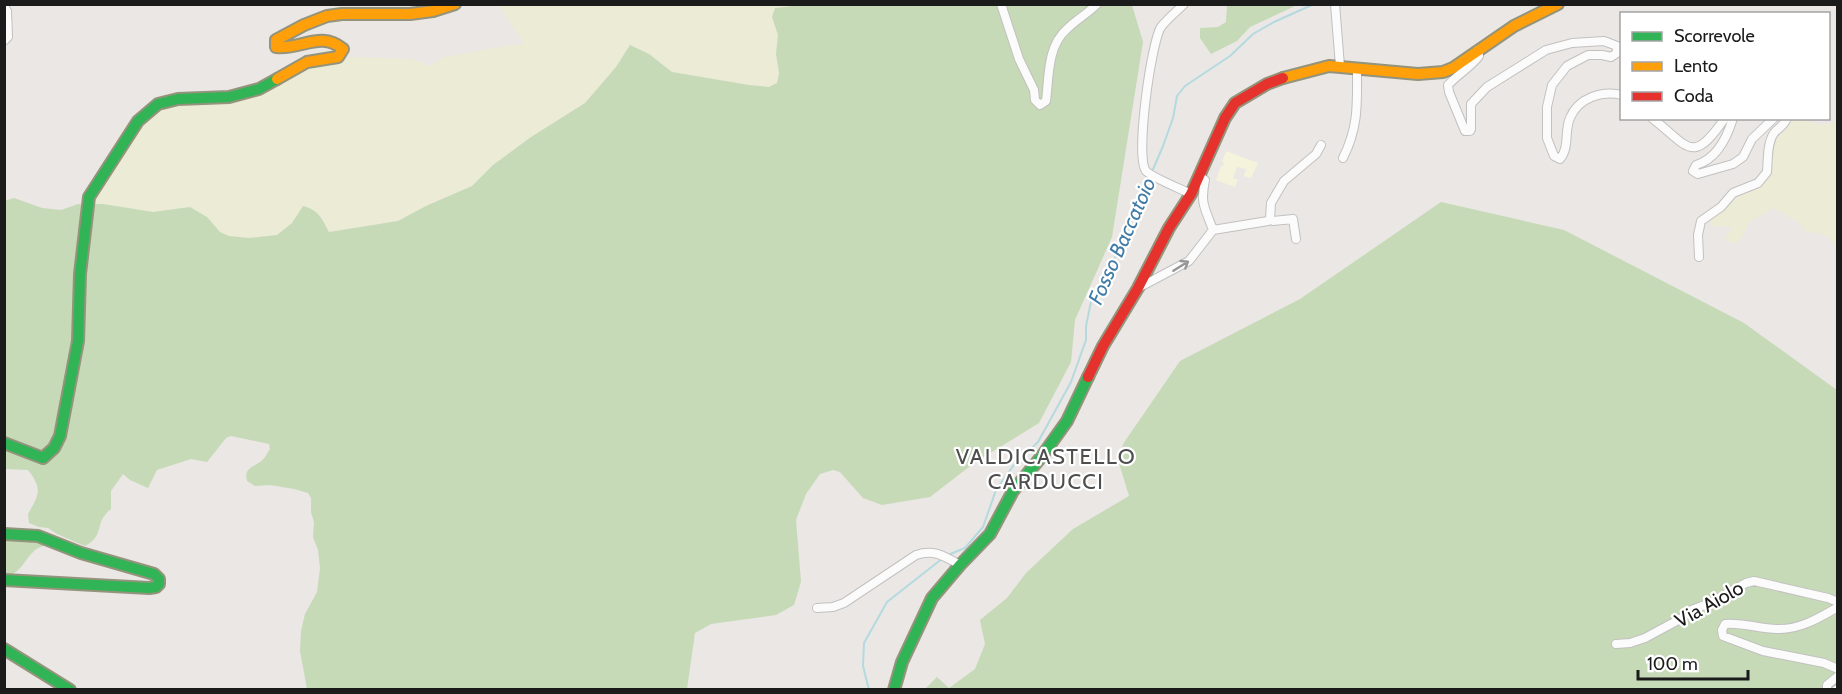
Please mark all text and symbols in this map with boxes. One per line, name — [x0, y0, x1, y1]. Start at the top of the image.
legend — [1620, 12, 1830, 120]
text: Scorrevole — [1674, 25, 1755, 47]
text: Lento — [1674, 55, 1718, 77]
text: Coda — [1674, 85, 1714, 107]
water label: Fosso Baccatoio — [1082, 174, 1161, 308]
one-way arrow — [1172, 259, 1189, 271]
district label: VALDICASTELLO CARDUCCI — [956, 443, 1136, 495]
street label: Via Aiolo — [1671, 575, 1747, 633]
scale bar — [1638, 643, 1748, 681]
text: 100 m — [1647, 653, 1698, 675]

